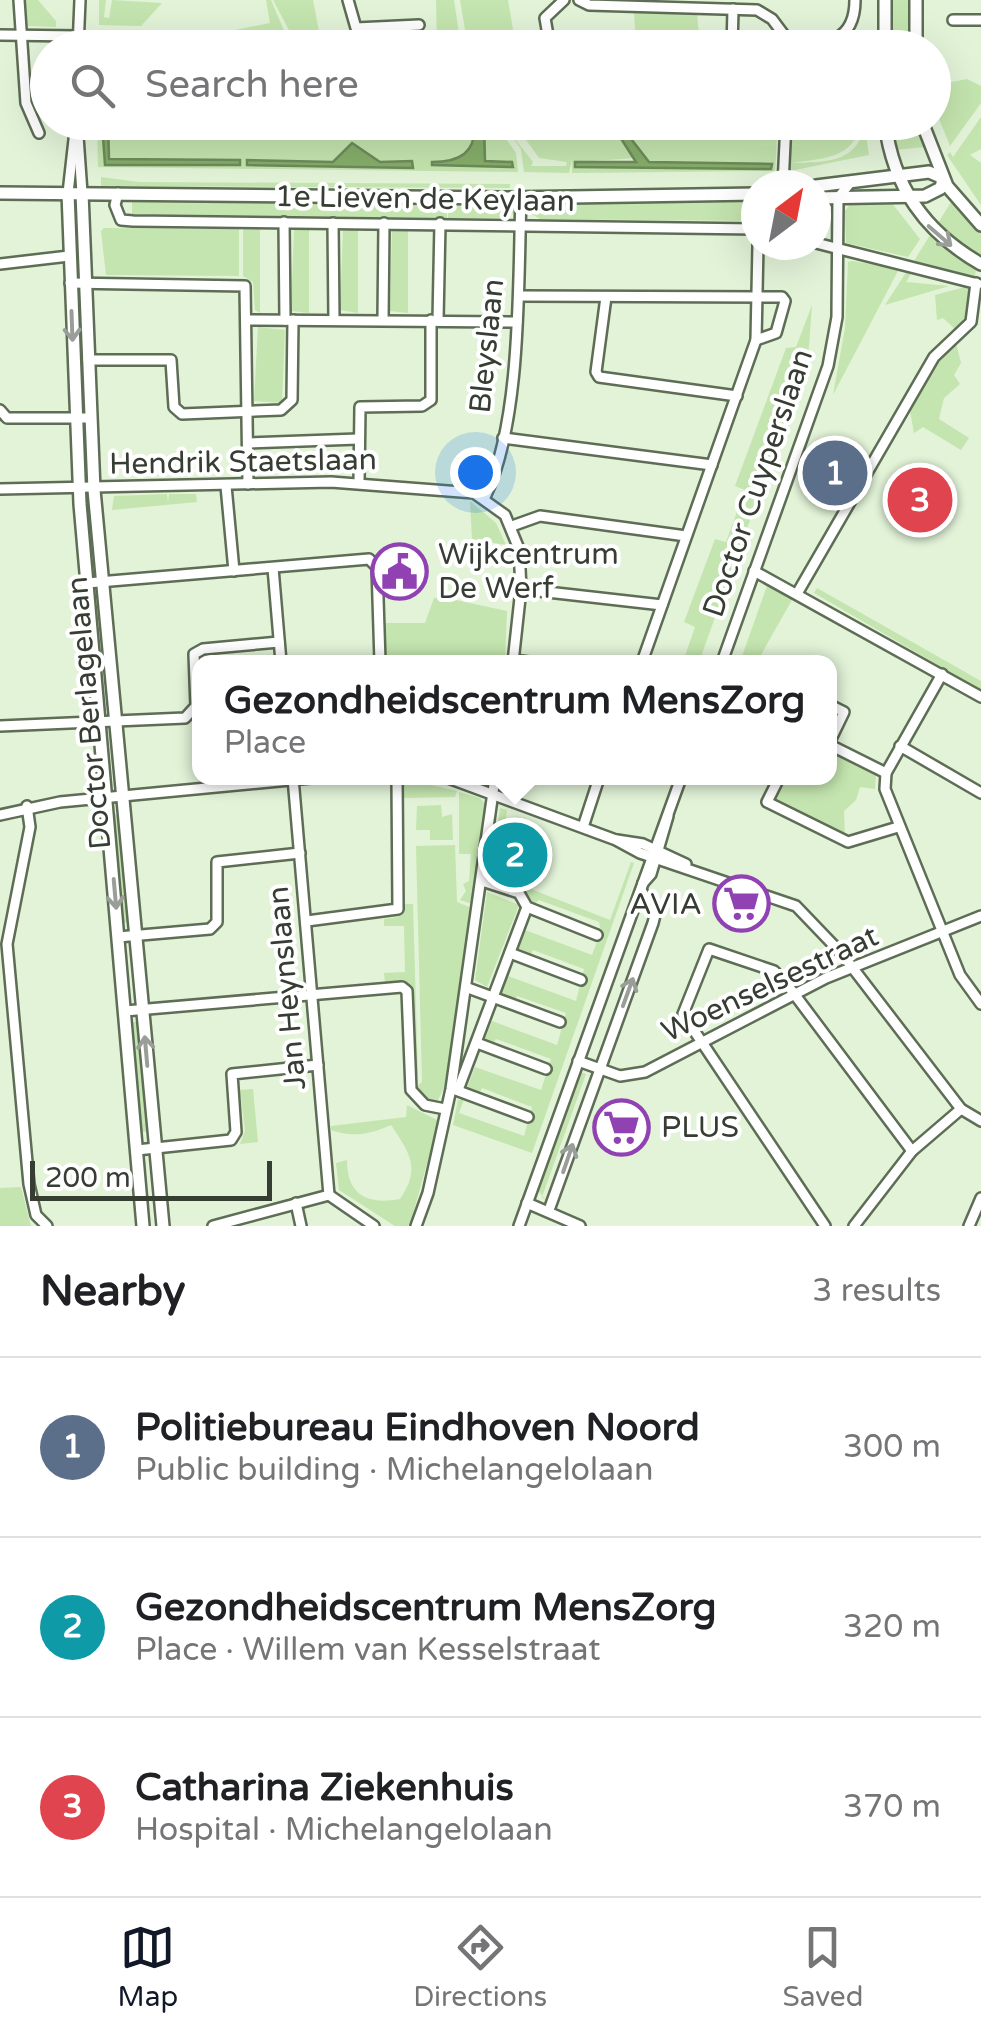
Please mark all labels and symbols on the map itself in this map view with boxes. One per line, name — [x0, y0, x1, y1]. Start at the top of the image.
north arrow — [741, 170, 831, 260]
street label: 1e Lieven de Keylaan — [275, 178, 575, 220]
one-way arrow — [927, 224, 952, 247]
street label: Bleyslaan — [462, 277, 512, 415]
one-way arrow — [62, 309, 81, 341]
street label: Doctor Cuyperslaan — [695, 344, 821, 622]
pin: 1 — [802, 436, 868, 510]
street label: Hendrik Staetslaan — [109, 441, 377, 483]
your location — [450, 447, 501, 498]
pin: 3 — [888, 462, 952, 538]
place label: Wijkcentrum De Werf — [438, 536, 619, 607]
public building icon: Wijkcentrum De Werf — [369, 541, 429, 601]
street label: Doctor Berlagelaan — [59, 575, 119, 851]
pin: 2 — [482, 818, 548, 892]
supermarket icon: AVIA — [711, 874, 771, 934]
one-way arrow — [105, 878, 124, 910]
street label: Jan Heynslaan — [260, 885, 314, 1091]
place label: AVIA — [629, 886, 702, 923]
street label: Woenselsestraat — [656, 918, 884, 1050]
one-way arrow — [620, 978, 638, 1009]
one-way arrow — [136, 1035, 155, 1067]
supermarket icon: PLUS — [592, 1097, 652, 1157]
place label: PLUS — [661, 1109, 739, 1146]
one-way arrow — [560, 1143, 578, 1175]
scale bar — [30, 1156, 272, 1200]

